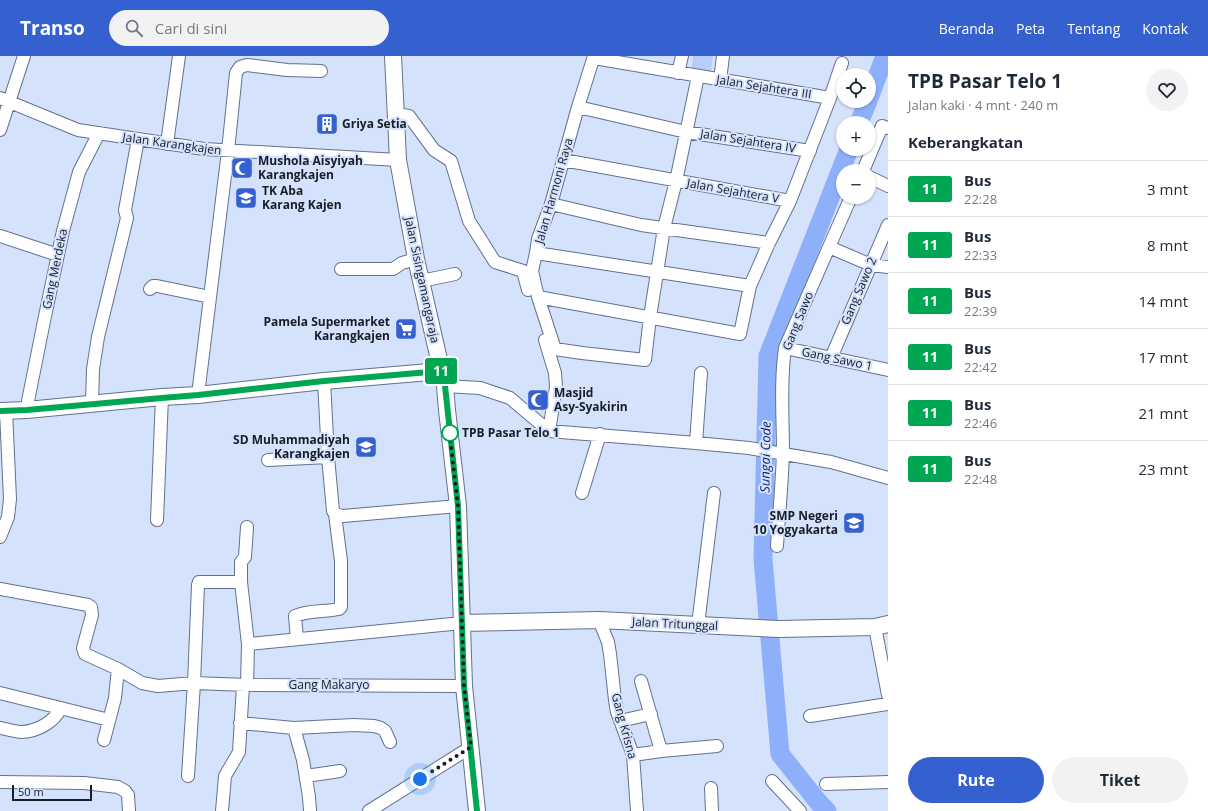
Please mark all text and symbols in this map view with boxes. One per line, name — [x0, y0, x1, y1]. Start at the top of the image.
search box — [109, 10, 389, 46]
text: Transo — [20, 15, 85, 41]
icon: search — [123, 17, 145, 39]
text: Cari di sini — [155, 18, 227, 38]
text: Beranda — [939, 19, 994, 38]
text: Peta — [1016, 19, 1045, 38]
text: Tentang — [1067, 19, 1120, 38]
text: Kontak — [1142, 19, 1188, 38]
map controls — [836, 68, 876, 204]
button: locate — [836, 68, 876, 108]
text: TPB Pasar Telo 1 — [908, 68, 1062, 94]
button: heart — [1146, 69, 1188, 111]
street label: Jalan Sejahtera III — [714, 70, 813, 102]
text: Jalan kaki · 4 mnt · 240 m — [908, 96, 1058, 114]
building icon: Griya Setia — [314, 111, 340, 137]
place label: Griya Setia — [342, 115, 407, 132]
button: + — [836, 116, 876, 156]
street label: Jalan Sejahtera IV — [698, 124, 798, 157]
street label: Jalan Karangkajen — [121, 128, 223, 159]
text: Keberangkatan — [908, 132, 1023, 152]
street label: Jalan Harmoni Raya — [530, 136, 577, 247]
place label: Mushola Aisyiyah Karangkajen — [258, 152, 363, 183]
mosque icon: Mushola Aisyiyah Karangkajen — [229, 155, 255, 181]
button: − — [836, 164, 876, 204]
text: Bus — [964, 170, 991, 190]
street label: Jalan Sejahtera V — [685, 174, 781, 207]
text: 11 — [922, 179, 938, 198]
text: 3 mnt — [1147, 179, 1188, 199]
place label: TK Aba Karang Kajen — [262, 182, 342, 213]
school or university icon: TK Aba Karang Kajen — [233, 185, 259, 211]
text: 22:28 — [964, 190, 997, 208]
street label: Jalan Sisingamangaraja — [401, 214, 444, 345]
text: Bus — [964, 226, 991, 246]
street label: Gang Merdeka — [38, 227, 71, 311]
text: 11 — [922, 235, 938, 254]
text: 8 mnt — [1147, 235, 1188, 255]
text: 22:33 — [964, 246, 997, 264]
street label: Gang Sawo 2 — [837, 254, 881, 327]
text: Bus — [964, 282, 991, 302]
street label: Gang Sawo — [778, 289, 817, 353]
text: 11 — [922, 291, 938, 310]
text: 14 mnt — [1139, 291, 1188, 311]
text: 22:39 — [964, 302, 997, 320]
place label: Pamela Supermarket Karangkajen — [263, 313, 390, 344]
supermarket icon: Pamela Supermarket Karangkajen — [393, 316, 419, 342]
text: Bus — [964, 338, 991, 358]
street label: Gang Sawo 1 — [800, 343, 874, 374]
text: 11 — [922, 347, 938, 366]
text: 17 mnt — [1139, 347, 1188, 367]
line badge: 11 — [423, 358, 459, 384]
text: 22:42 — [964, 358, 997, 376]
text: 11 — [433, 361, 449, 380]
place label: Masjid Asy-Syakirin — [554, 384, 628, 415]
mosque icon: Masjid Asy-Syakirin — [525, 387, 551, 413]
text: Bus — [964, 394, 991, 414]
text: 11 — [922, 403, 938, 422]
text: 21 mnt — [1139, 403, 1188, 423]
text: 22:46 — [964, 414, 997, 432]
water label: Sungai Code — [755, 421, 775, 493]
marker: TPB Pasar Telo 1 — [441, 424, 459, 442]
place label: TPB Pasar Telo 1 — [462, 424, 559, 441]
place label: SD Muhammadiyah Karangkajen — [233, 431, 350, 462]
school or university icon: SD Muhammadiyah Karangkajen — [353, 434, 379, 460]
text: Bus — [964, 450, 991, 470]
text: 11 — [922, 459, 938, 478]
text: 23 mnt — [1139, 459, 1188, 479]
text: 22:48 — [964, 470, 997, 488]
place label: SMP Negeri 10 Yogyakarta — [753, 507, 838, 538]
school or university icon: SMP Negeri 10 Yogyakarta — [841, 510, 867, 536]
street label: Jalan Tritunggal — [630, 613, 719, 634]
street label: Gang Makaryo — [289, 676, 369, 693]
street label: Gang Krisna — [608, 691, 641, 761]
button: Rute — [908, 757, 1044, 803]
button: Tiket — [1052, 757, 1188, 803]
your location — [410, 769, 430, 789]
scale bar — [12, 783, 92, 802]
text: 50 m — [18, 784, 44, 799]

